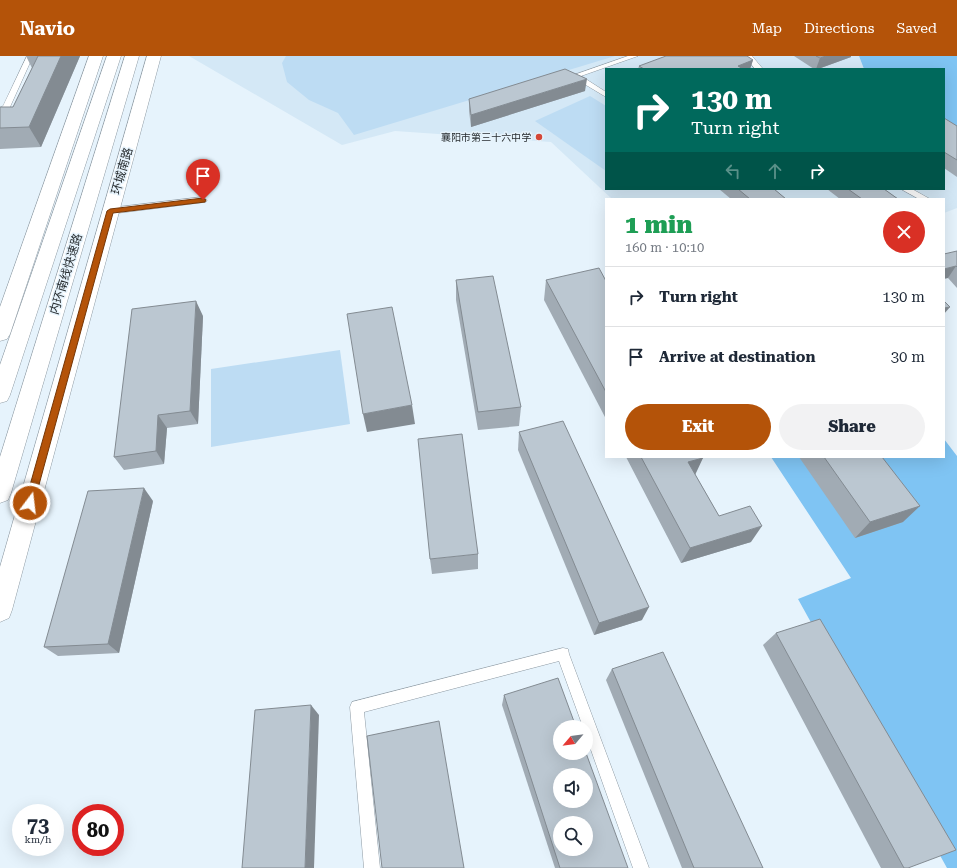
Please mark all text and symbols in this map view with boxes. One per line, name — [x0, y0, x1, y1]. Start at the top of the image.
text: Navio — [20, 17, 75, 40]
text: Map — [752, 20, 782, 36]
text: Directions — [804, 20, 874, 36]
text: Saved — [896, 20, 937, 36]
text: 130 m — [691, 83, 772, 116]
icon: right — [625, 84, 677, 136]
text: Turn right — [691, 117, 779, 138]
place label: 襄阳市第三十六中学 — [441, 132, 531, 143]
marker: 襄阳市第三十六中学 — [534, 132, 544, 142]
street label: 环城南路 — [109, 146, 135, 196]
pin — [186, 159, 220, 200]
icon: left — [722, 160, 744, 182]
icon: ahead — [764, 160, 786, 182]
icon: right — [806, 160, 828, 182]
icon: arrive — [192, 165, 214, 187]
text: 1 min — [625, 211, 692, 239]
button: close — [883, 211, 925, 253]
street label: 内环南线快速路 — [47, 232, 85, 316]
text: 160 m · 10:10 — [625, 240, 704, 255]
icon: right — [625, 286, 647, 308]
text: Turn right — [659, 288, 738, 306]
text: 130 m — [882, 288, 925, 306]
icon: arrive — [625, 346, 647, 368]
text: Arrive at destination — [659, 348, 815, 366]
text: 30 m — [891, 348, 925, 366]
button: Exit — [625, 404, 771, 450]
button: Share — [779, 404, 925, 450]
position arrow — [9, 482, 51, 524]
north arrow — [553, 720, 593, 760]
map controls — [553, 720, 593, 856]
button: sound — [553, 768, 593, 808]
speed limit sign: 80 — [72, 804, 124, 856]
text: 73 — [27, 813, 49, 837]
button: search — [553, 816, 593, 856]
text: km/h — [25, 834, 51, 845]

